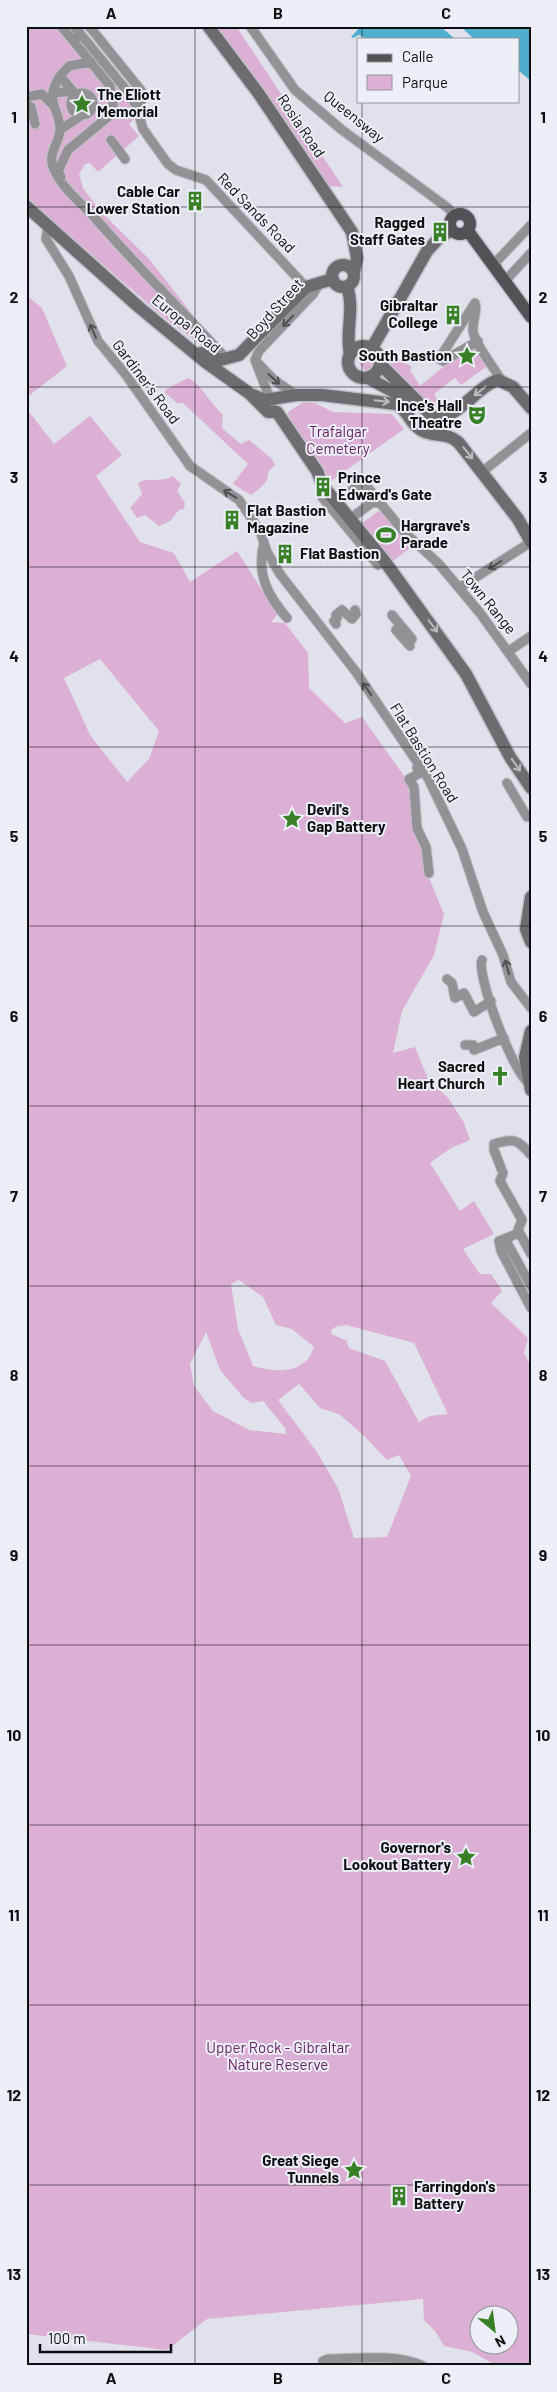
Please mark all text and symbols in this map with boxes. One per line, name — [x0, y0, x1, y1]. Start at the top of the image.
text: A — [106, 3, 117, 22]
text: B — [273, 3, 283, 22]
text: C — [441, 3, 451, 22]
legend — [357, 38, 520, 102]
text: Calle — [402, 47, 434, 65]
text: Parque — [402, 73, 448, 91]
place label: The Eliott Memorial — [97, 85, 161, 120]
street label: Queensway — [321, 86, 389, 146]
street label: Rosia Road — [274, 90, 329, 160]
place icon: The Eliott Memorial — [71, 93, 93, 115]
text: 1 — [11, 107, 17, 126]
text: 1 — [540, 107, 546, 126]
street label: Red Sands Road — [214, 169, 299, 256]
place label: Cable Car Lower Station — [87, 182, 180, 217]
building icon: Cable Car Lower Station — [184, 190, 206, 212]
place label: Ragged Staff Gates — [350, 213, 425, 248]
building icon: Ragged Staff Gates — [429, 221, 451, 243]
street label: Boyd Street — [242, 274, 306, 343]
text: 2 — [10, 287, 19, 306]
text: 2 — [539, 287, 548, 306]
street label: Europa Road — [149, 290, 224, 356]
place label: Gibraltar College — [380, 296, 438, 331]
building icon: Gibraltar College — [442, 304, 464, 326]
one-way arrow — [282, 314, 294, 327]
one-way arrow — [88, 324, 98, 339]
street label: Gardiner's Road — [109, 336, 184, 427]
place icon: South Bastion — [456, 345, 478, 367]
place label: South Bastion — [359, 346, 452, 364]
one-way arrow — [268, 373, 281, 385]
one-way arrow — [473, 385, 486, 396]
one-way arrow — [374, 396, 390, 406]
place label: Ince's Hall Theatre — [397, 396, 462, 431]
theatre icon: Ince's Hall Theatre — [466, 404, 488, 426]
park label: Trafalgar Cemetery — [306, 422, 370, 457]
one-way arrow — [462, 447, 473, 460]
text: 3 — [10, 467, 18, 486]
text: 3 — [539, 467, 547, 486]
place label: Prince Edward's Gate — [338, 468, 432, 503]
building icon: Prince Edward's Gate — [312, 476, 334, 498]
one-way arrow — [223, 489, 237, 499]
place label: Flat Bastion Magazine — [247, 501, 326, 536]
building icon: Flat Bastion Magazine — [221, 509, 243, 531]
place label: Hargrave's Parade — [401, 516, 470, 551]
sports icon: Hargrave's Parade — [375, 524, 397, 546]
building icon: Flat Bastion — [274, 543, 296, 565]
place label: Flat Bastion — [300, 544, 379, 562]
one-way arrow — [488, 560, 502, 570]
street label: Town Range — [457, 565, 520, 637]
one-way arrow — [427, 619, 438, 632]
text: 4 — [9, 646, 19, 665]
text: 4 — [538, 646, 548, 665]
one-way arrow — [362, 682, 372, 696]
street label: Flat Bastion Road — [387, 699, 463, 806]
one-way arrow — [511, 758, 521, 772]
place label: Devil's Gap Battery — [307, 800, 386, 835]
place icon: Devil's Gap Battery — [281, 808, 303, 830]
text: 5 — [10, 826, 19, 845]
text: 5 — [539, 826, 548, 845]
one-way arrow — [501, 959, 511, 975]
text: 6 — [10, 1006, 19, 1025]
text: 6 — [539, 1006, 548, 1025]
place label: Sacred Heart Church — [398, 1057, 485, 1092]
church icon: Sacred Heart Church — [489, 1065, 511, 1087]
text: 7 — [10, 1186, 18, 1205]
text: 7 — [539, 1186, 547, 1205]
text: 8 — [10, 1365, 19, 1384]
text: 8 — [539, 1365, 548, 1384]
text: 9 — [10, 1545, 18, 1564]
text: 9 — [539, 1545, 547, 1564]
text: 10 — [7, 1725, 21, 1744]
text: 10 — [536, 1725, 550, 1744]
place label: Governor's Lookout Battery — [343, 1838, 451, 1873]
place icon: Governor's Lookout Battery — [455, 1846, 477, 1868]
text: 11 — [8, 1905, 20, 1924]
text: 11 — [537, 1905, 549, 1924]
park label: Upper Rock - Gibraltar Nature Reserve — [206, 2038, 350, 2073]
text: 12 — [7, 2085, 21, 2104]
text: 12 — [536, 2085, 550, 2104]
place label: Great Siege Tunnels — [262, 2151, 339, 2186]
place icon: Great Siege Tunnels — [343, 2159, 365, 2181]
place label: Farringdon's Battery — [414, 2177, 496, 2212]
building icon: Farringdon's Battery — [388, 2185, 410, 2207]
text: 13 — [7, 2264, 21, 2283]
text: 13 — [536, 2264, 550, 2283]
north arrow — [470, 2304, 520, 2354]
scale bar — [40, 2322, 171, 2354]
text: 100 m — [48, 2329, 86, 2347]
text: N — [492, 2332, 509, 2351]
text: A — [106, 2368, 117, 2387]
text: B — [273, 2368, 283, 2387]
text: C — [441, 2368, 451, 2387]

